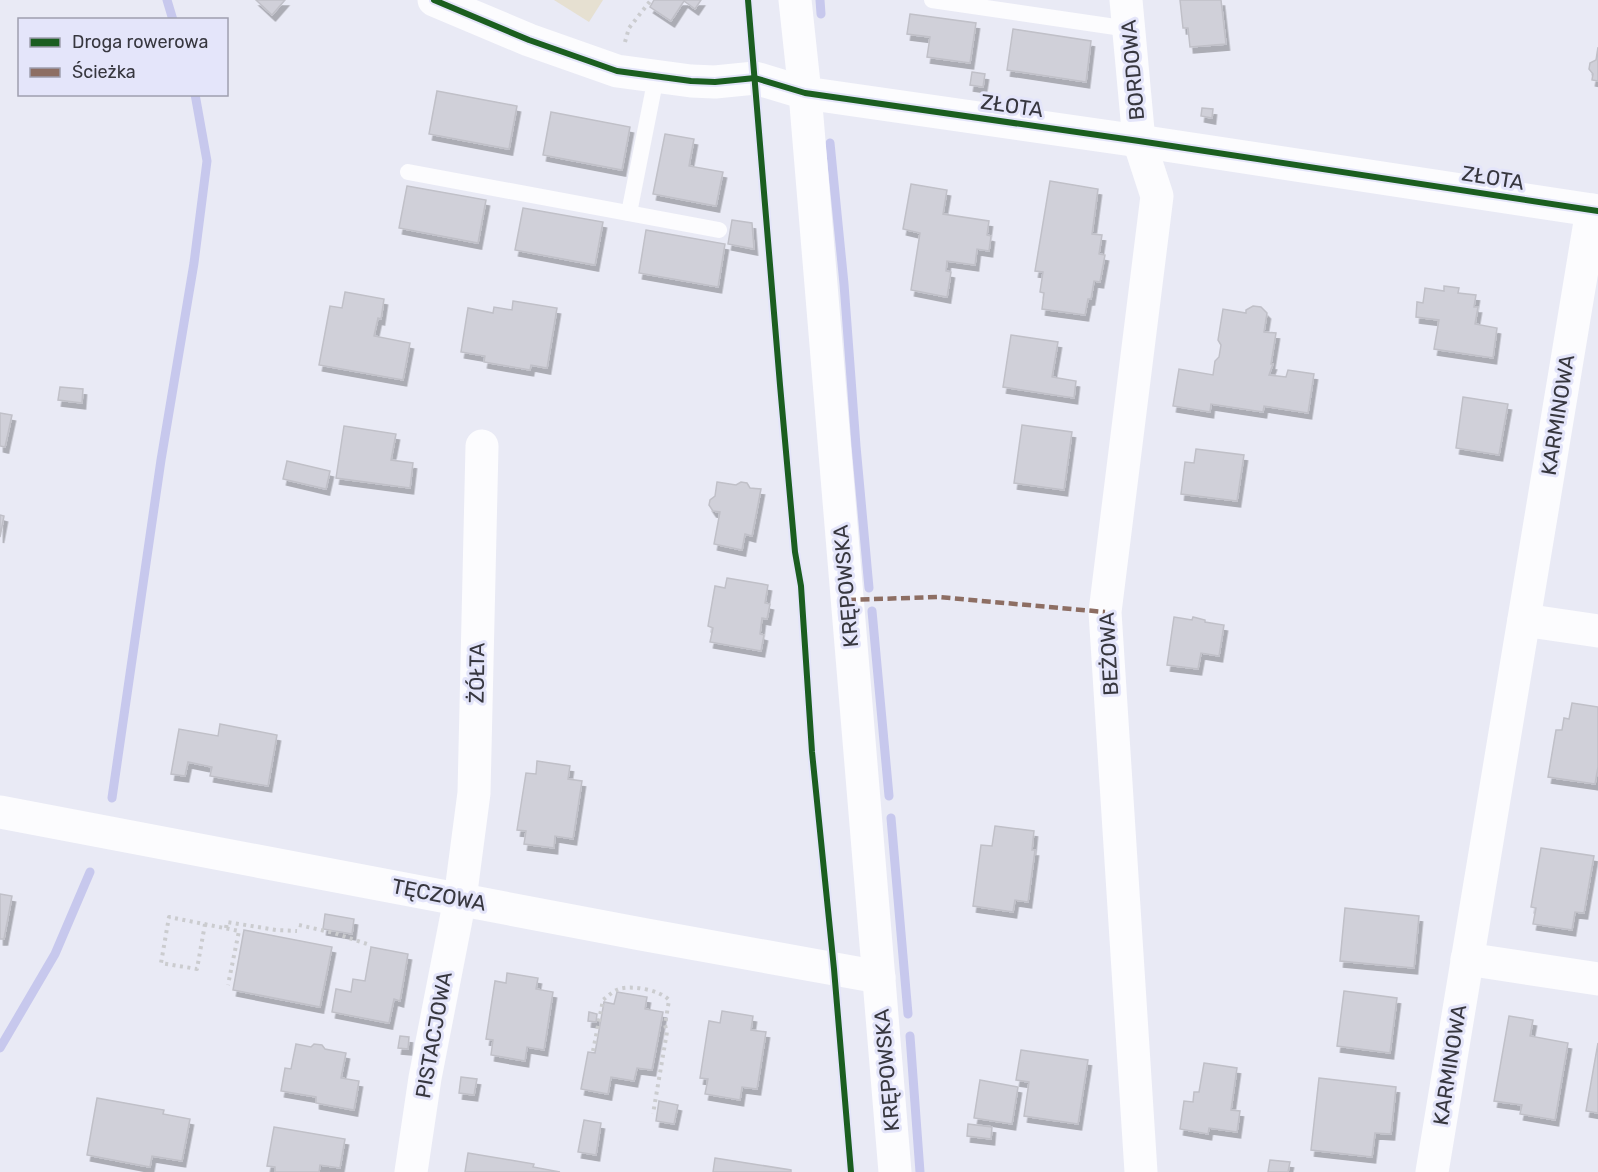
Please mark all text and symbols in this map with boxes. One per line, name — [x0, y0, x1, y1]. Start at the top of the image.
legend — [18, 18, 228, 96]
street label: BORDOWA — [1116, 19, 1149, 121]
text: Droga rowerowa — [72, 31, 208, 53]
text: Ścieżka — [72, 61, 136, 83]
street label: ZŁOTA — [979, 89, 1045, 122]
street label: ZŁOTA — [1460, 160, 1526, 195]
street label: KARMINOWA — [1536, 353, 1579, 477]
street label: KRĘPOWSKA — [828, 524, 863, 648]
street label: BEŻOWA — [1094, 612, 1123, 696]
street label: ŻÓŁTA — [463, 642, 490, 704]
street label: TĘCZOWA — [390, 873, 488, 916]
street label: PISTACJOWA — [410, 970, 457, 1100]
street label: KARMINOWA — [1428, 1003, 1471, 1127]
street label: KRĘPOWSKA — [869, 1008, 904, 1132]

